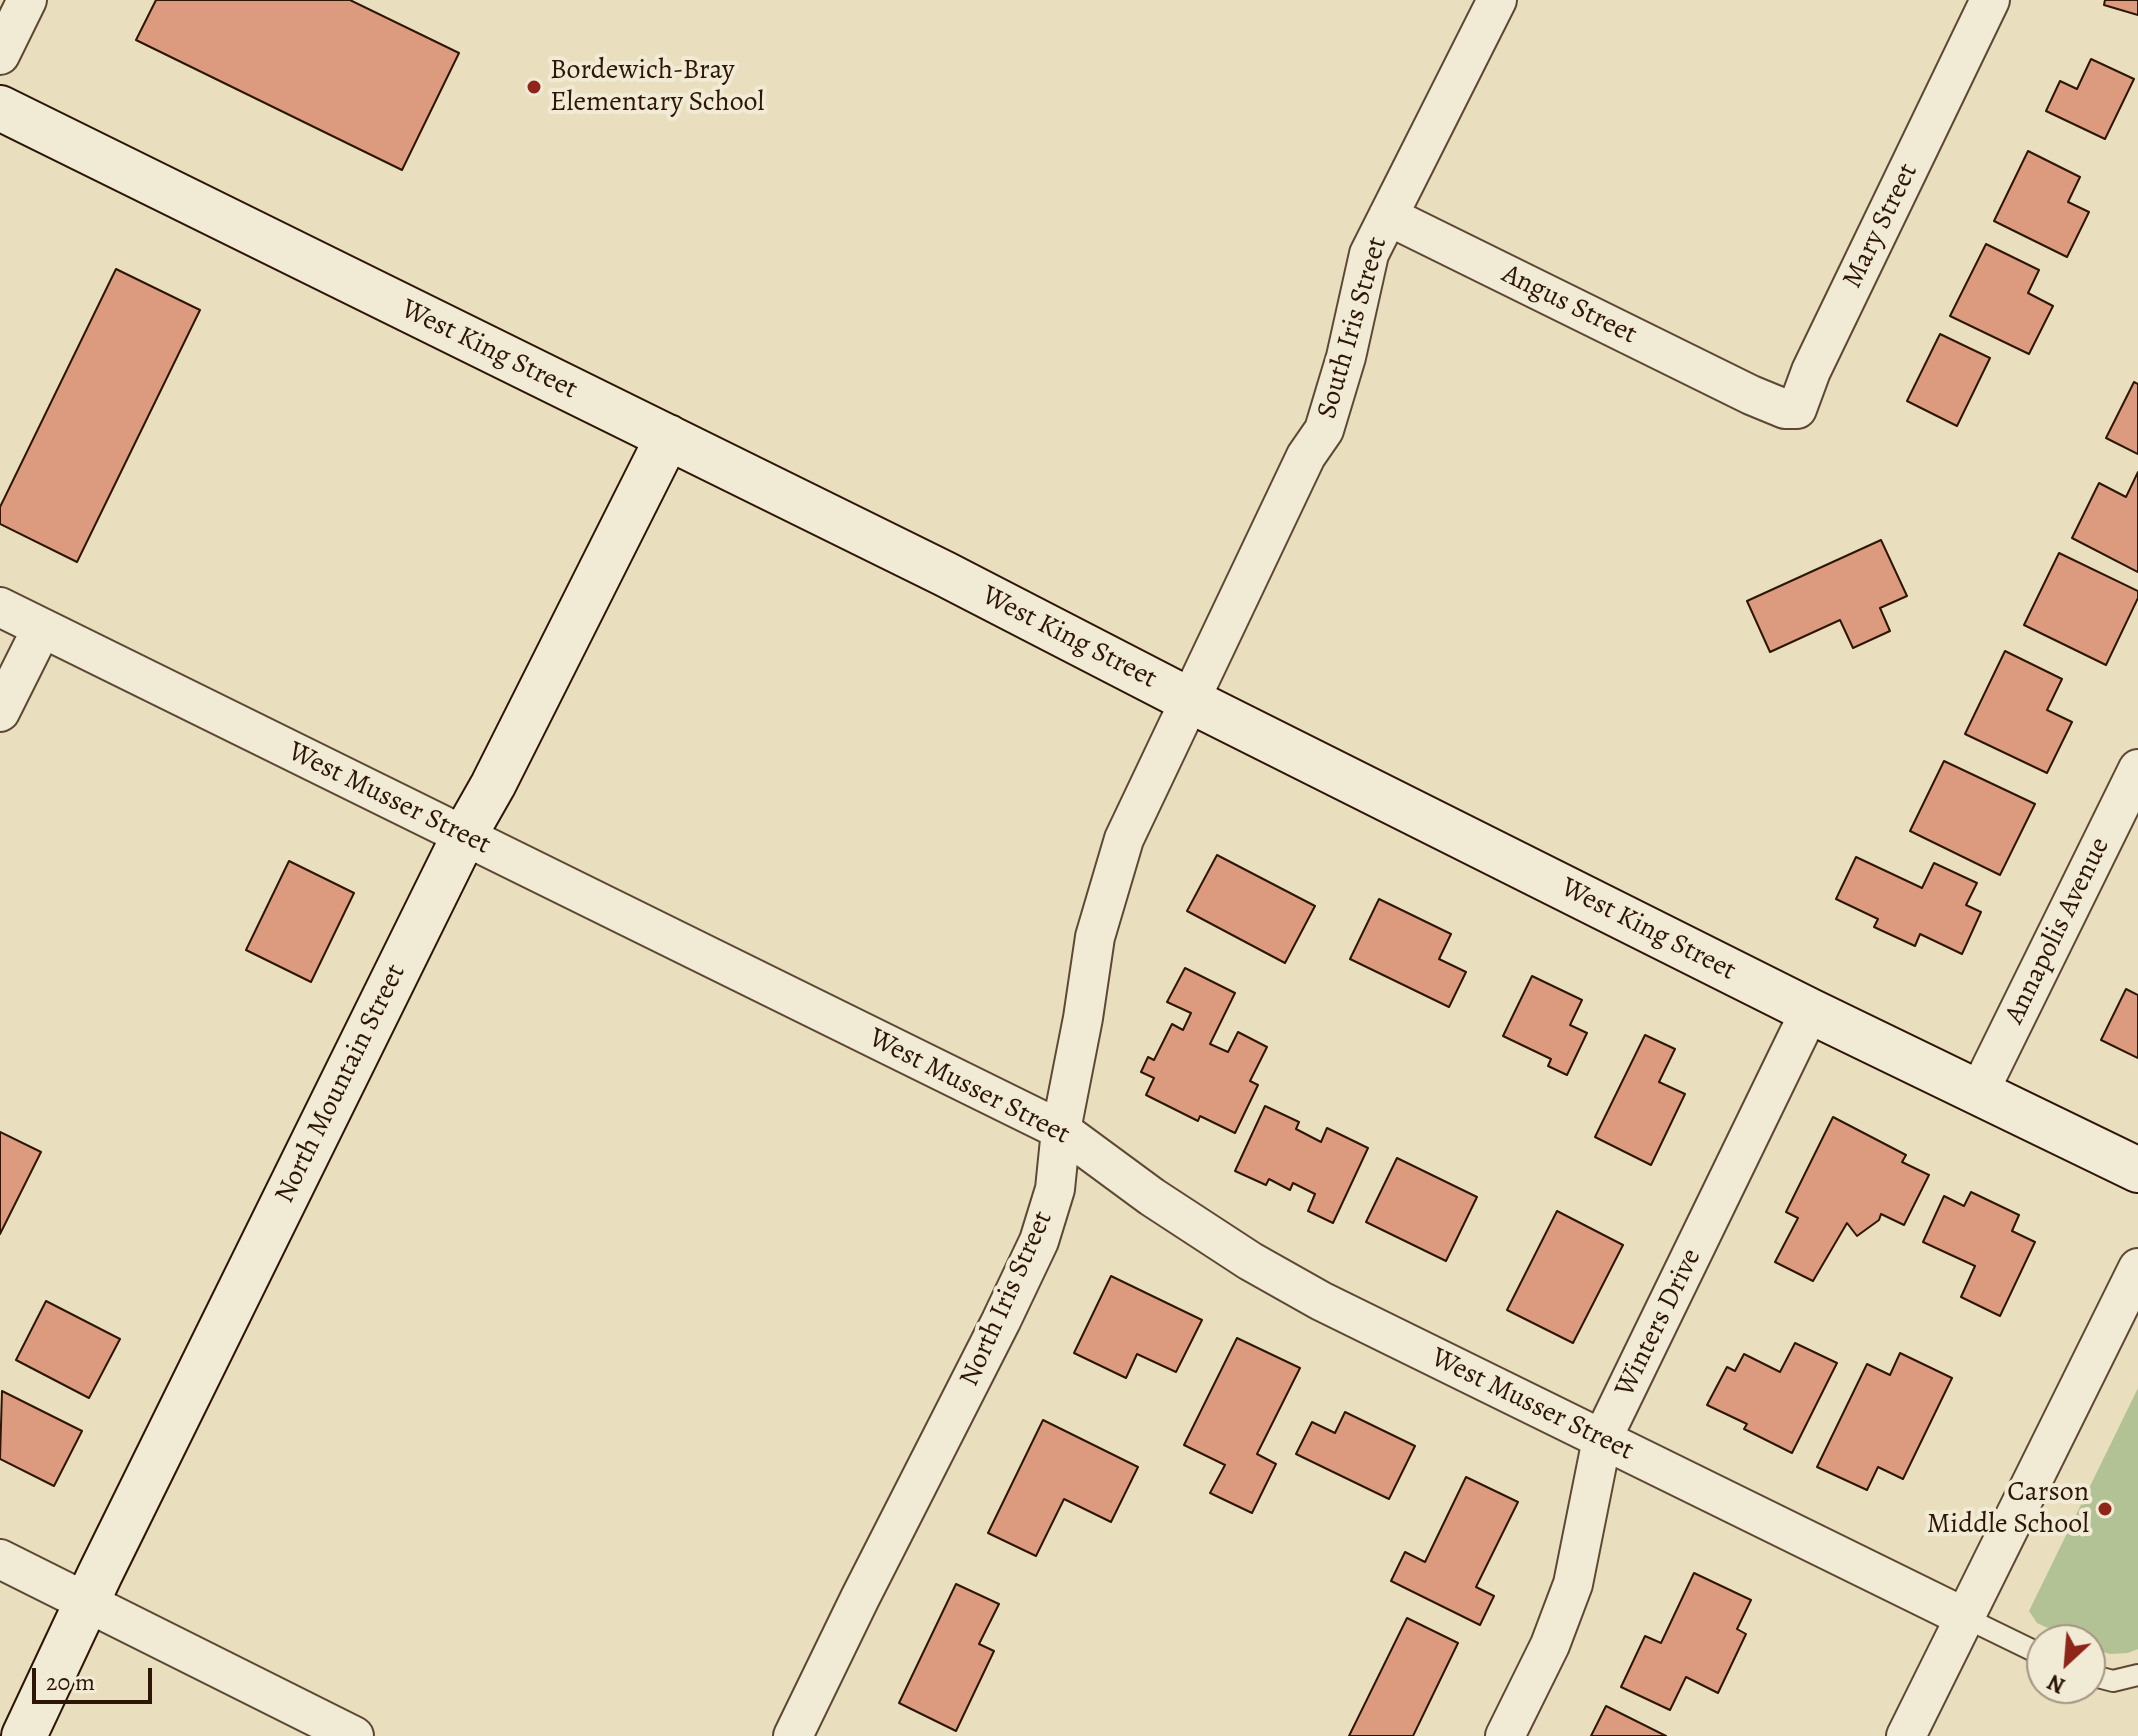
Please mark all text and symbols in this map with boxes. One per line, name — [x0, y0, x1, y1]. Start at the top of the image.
place label: Bordewich-Bray Elementary School — [550, 54, 764, 120]
marker: Bordewich-Bray Elementary School — [525, 78, 543, 96]
street label: Mary Street — [1836, 158, 1926, 294]
street label: South Iris Street — [1311, 233, 1395, 423]
street label: Angus Street — [1496, 258, 1642, 352]
street label: West King Street — [395, 293, 583, 407]
street label: West King Street — [976, 579, 1162, 697]
street label: West Musser Street — [282, 735, 496, 863]
street label: Annapolis Avenue — [1998, 832, 2118, 1030]
street label: West King Street — [1555, 871, 1741, 989]
street label: North Mountain Street — [269, 959, 413, 1209]
street label: West Musser Street — [863, 1022, 1075, 1152]
street label: North Iris Street — [953, 1206, 1061, 1392]
street label: Winters Drive — [1609, 1244, 1709, 1402]
street label: West Musser Street — [1425, 1341, 1639, 1469]
place label: Carson Middle School — [1927, 1476, 2089, 1542]
marker: Carson Middle School — [2096, 1500, 2114, 1518]
north arrow — [2026, 1624, 2106, 1704]
scale bar — [36, 1652, 156, 1702]
text: 20 m — [46, 1666, 95, 1698]
text: N — [2043, 1667, 2070, 1701]

